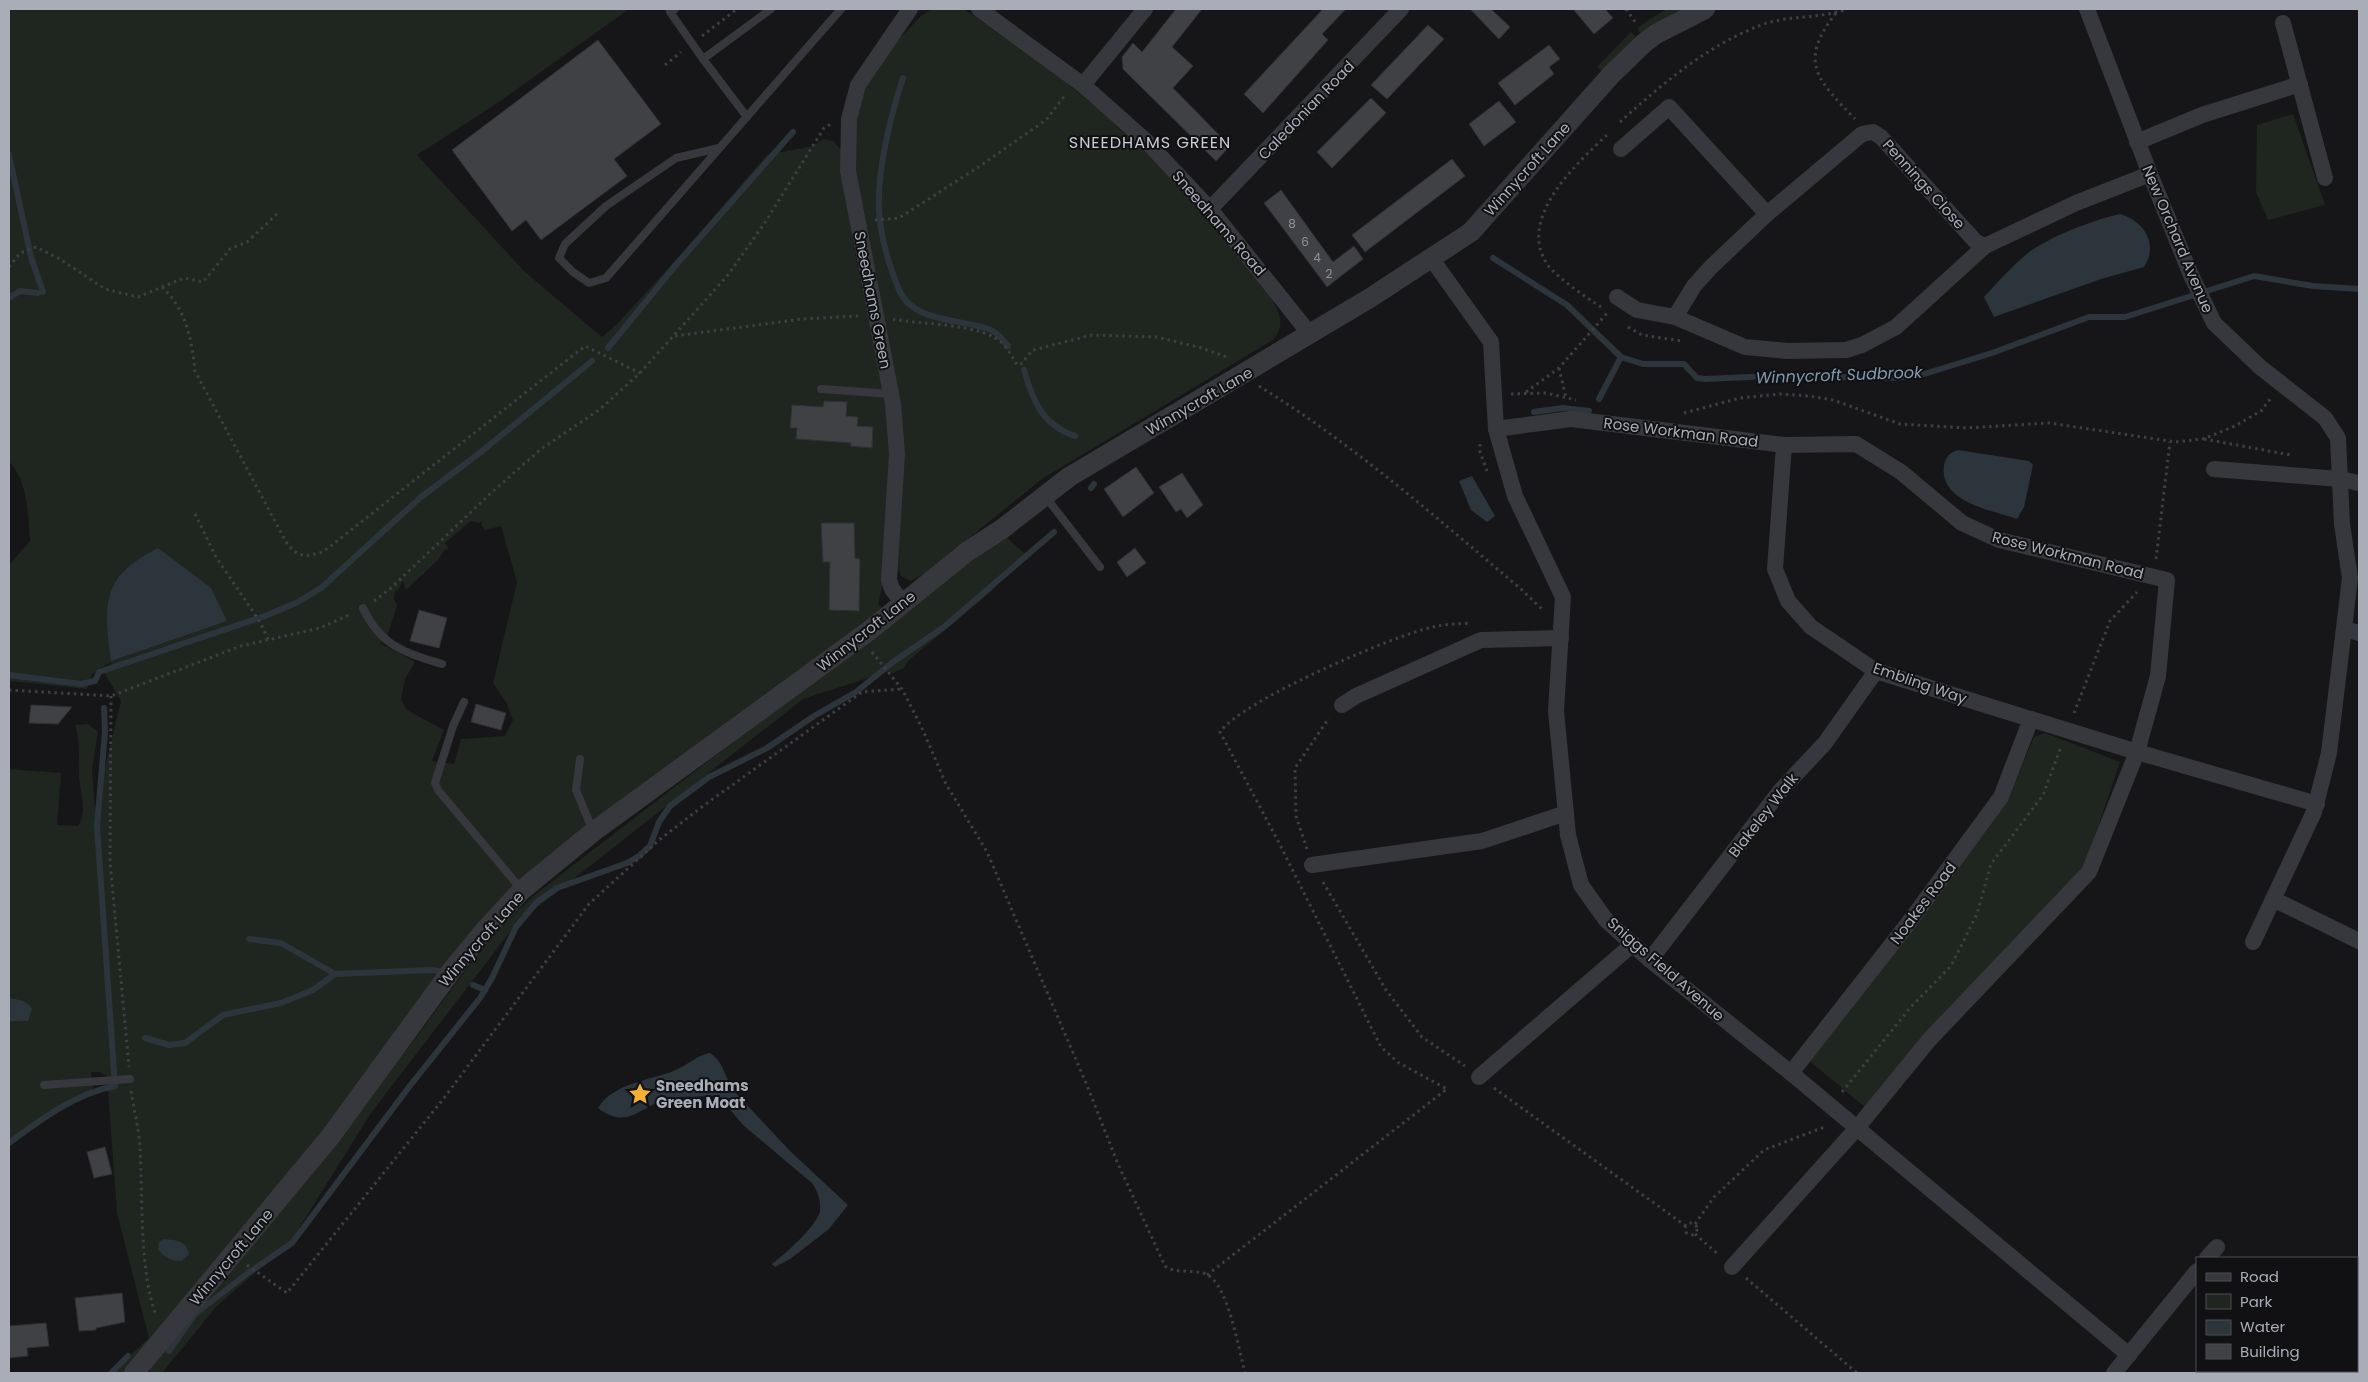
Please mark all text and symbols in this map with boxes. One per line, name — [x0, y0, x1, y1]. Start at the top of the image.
street label: Caledonian Road — [1253, 56, 1359, 164]
street label: Winnycroft Lane — [1479, 117, 1575, 221]
district label: SNEEDHAMS GREEN — [1069, 131, 1231, 154]
street label: Pennings Close — [1878, 134, 1970, 234]
street label: New Orchard Avenue — [2137, 162, 2219, 316]
street label: Sneedhams Road — [1167, 166, 1271, 280]
house number: 8 — [1288, 215, 1296, 232]
street label: Sneedhams Green — [849, 229, 897, 371]
house number: 6 — [1301, 233, 1309, 250]
house number: 4 — [1313, 249, 1321, 266]
house number: 2 — [1326, 265, 1333, 282]
water label: Winnycroft Sudbrook — [1755, 361, 1923, 389]
street label: Winnycroft Lane — [1142, 362, 1256, 440]
street label: Rose Workman Road — [1602, 412, 1760, 452]
street label: Rose Workman Road — [1990, 526, 2146, 584]
street label: Winnycroft Lane — [812, 586, 920, 676]
street label: Embling Way — [1870, 657, 1970, 709]
street label: Blakeley Walk — [1723, 768, 1803, 862]
street label: Noakes Road — [1885, 857, 1961, 949]
street label: Winnycroft Lane — [434, 887, 528, 991]
street label: Sniggs Field Avenue — [1603, 912, 1729, 1026]
place label: Sneedhams Green Moat — [656, 1075, 749, 1113]
place icon: Sneedhams Green Moat — [627, 1081, 653, 1107]
street label: Winnycroft Lane — [184, 1204, 278, 1310]
legend — [2196, 1257, 2358, 1372]
text: Road — [2240, 1266, 2279, 1287]
text: Park — [2240, 1291, 2272, 1312]
text: Water — [2240, 1316, 2286, 1337]
text: Building — [2240, 1341, 2300, 1362]

